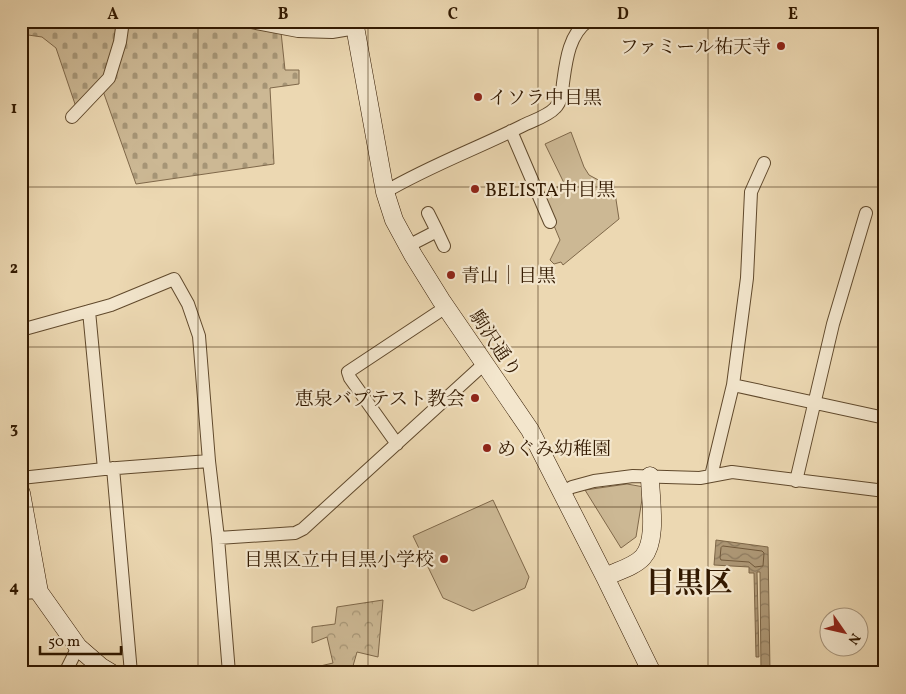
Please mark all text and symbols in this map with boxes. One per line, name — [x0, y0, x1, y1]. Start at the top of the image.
text: A — [107, 4, 119, 26]
text: B — [278, 4, 289, 26]
text: C — [448, 4, 458, 26]
text: D — [617, 4, 629, 26]
text: E — [788, 4, 798, 26]
place label: ファミール祐天寺 — [620, 35, 771, 61]
marker: ファミール祐天寺 — [775, 40, 787, 52]
place label: イソラ中目黒 — [488, 86, 602, 112]
marker: イソラ中目黒 — [472, 91, 484, 103]
text: 1 — [11, 98, 17, 120]
place label: BELISTA中目黒 — [485, 178, 616, 204]
marker: BELISTA中目黒 — [469, 183, 481, 195]
text: 2 — [10, 258, 18, 280]
place label: 青山｜目黒 — [461, 264, 556, 290]
marker: 青山｜目黒 — [445, 269, 457, 281]
street label: 駒沢通り — [462, 305, 526, 383]
place label: 恵泉バプテスト教会 — [295, 387, 465, 413]
marker: 恵泉バプテスト教会 — [469, 392, 481, 404]
text: 3 — [10, 418, 18, 440]
place label: めぐみ幼稚園 — [497, 437, 611, 463]
marker: めぐみ幼稚園 — [481, 442, 493, 454]
place label: 目黒区立中目黒小学校 — [244, 548, 434, 574]
marker: 目黒区立中目黒小学校 — [438, 553, 450, 565]
district label: 目黒区 — [645, 564, 733, 605]
text: 4 — [9, 577, 19, 599]
north arrow — [818, 606, 868, 656]
scale bar — [40, 624, 121, 656]
text: N — [843, 629, 864, 648]
text: 50 m — [48, 632, 80, 653]

